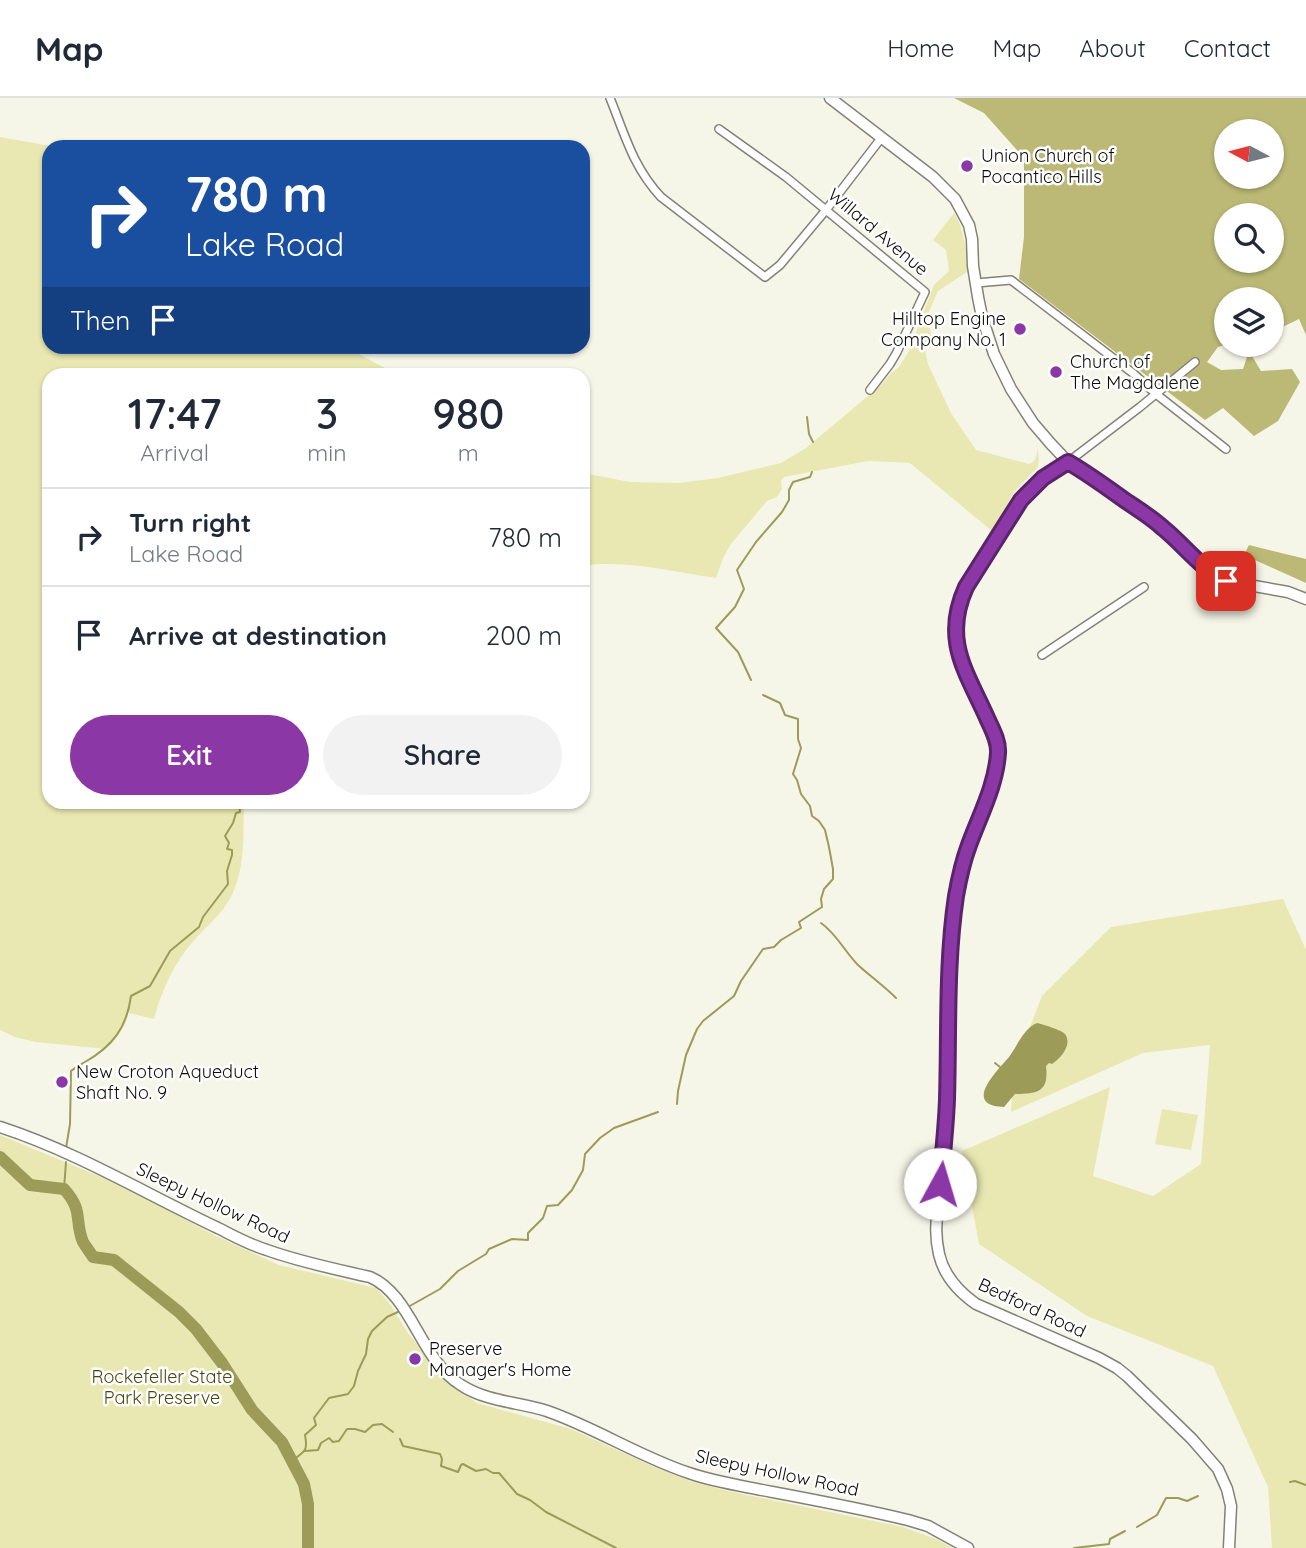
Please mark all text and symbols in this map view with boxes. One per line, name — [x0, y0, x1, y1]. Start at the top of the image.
text: Map — [35, 28, 103, 69]
text: Home — [887, 33, 954, 63]
text: Map — [992, 33, 1041, 63]
text: About — [1079, 33, 1146, 63]
text: Contact — [1184, 33, 1271, 63]
north arrow — [1214, 119, 1284, 189]
map controls — [1214, 119, 1284, 357]
place label: Union Church of Pocantico Hills — [981, 144, 1115, 188]
marker: Union Church of Pocantico Hills — [959, 158, 975, 174]
text: 780 m — [185, 163, 328, 224]
icon: right — [70, 168, 161, 259]
street label: Willard Avenue — [823, 183, 933, 280]
button: search — [1214, 203, 1284, 273]
text: Lake Road — [185, 224, 344, 264]
button: layers — [1214, 287, 1284, 357]
icon: arrive — [144, 301, 182, 339]
text: Then — [70, 304, 130, 337]
place label: Hilltop Engine Company No. 1 — [881, 307, 1006, 351]
marker: Hilltop Engine Company No. 1 — [1012, 321, 1028, 337]
place label: Church of The Magdalene — [1070, 350, 1199, 394]
marker: Church of The Magdalene — [1048, 364, 1064, 380]
text: 17:47 — [128, 387, 222, 440]
text: 3 — [316, 387, 338, 440]
text: 980 — [432, 387, 504, 440]
text: Arrival — [140, 438, 209, 467]
text: min — [307, 438, 347, 467]
text: m — [458, 438, 479, 467]
text: Turn right — [129, 506, 251, 539]
icon: right — [70, 518, 108, 556]
text: 780 m — [488, 521, 562, 554]
text: Lake Road — [129, 539, 243, 568]
pin — [1196, 551, 1256, 611]
icon: arrive — [1207, 562, 1245, 600]
icon: arrive — [70, 616, 108, 654]
text: Arrive at destination — [129, 619, 387, 652]
text: 200 m — [486, 619, 562, 652]
button: Exit — [70, 715, 309, 795]
button: Share — [323, 715, 562, 795]
place label: New Croton Aqueduct Shaft No. 9 — [76, 1060, 259, 1104]
marker: New Croton Aqueduct Shaft No. 9 — [54, 1074, 70, 1090]
position arrow — [903, 1147, 977, 1221]
street label: Sleepy Hollow Road — [133, 1157, 293, 1248]
street label: Bedford Road — [975, 1273, 1090, 1343]
place label: Preserve Manager's Home — [429, 1337, 571, 1381]
marker: Preserve Manager's Home — [407, 1351, 423, 1367]
park label: Rockefeller State Park Preserve — [92, 1365, 232, 1409]
street label: Sleepy Hollow Road — [693, 1444, 861, 1501]

